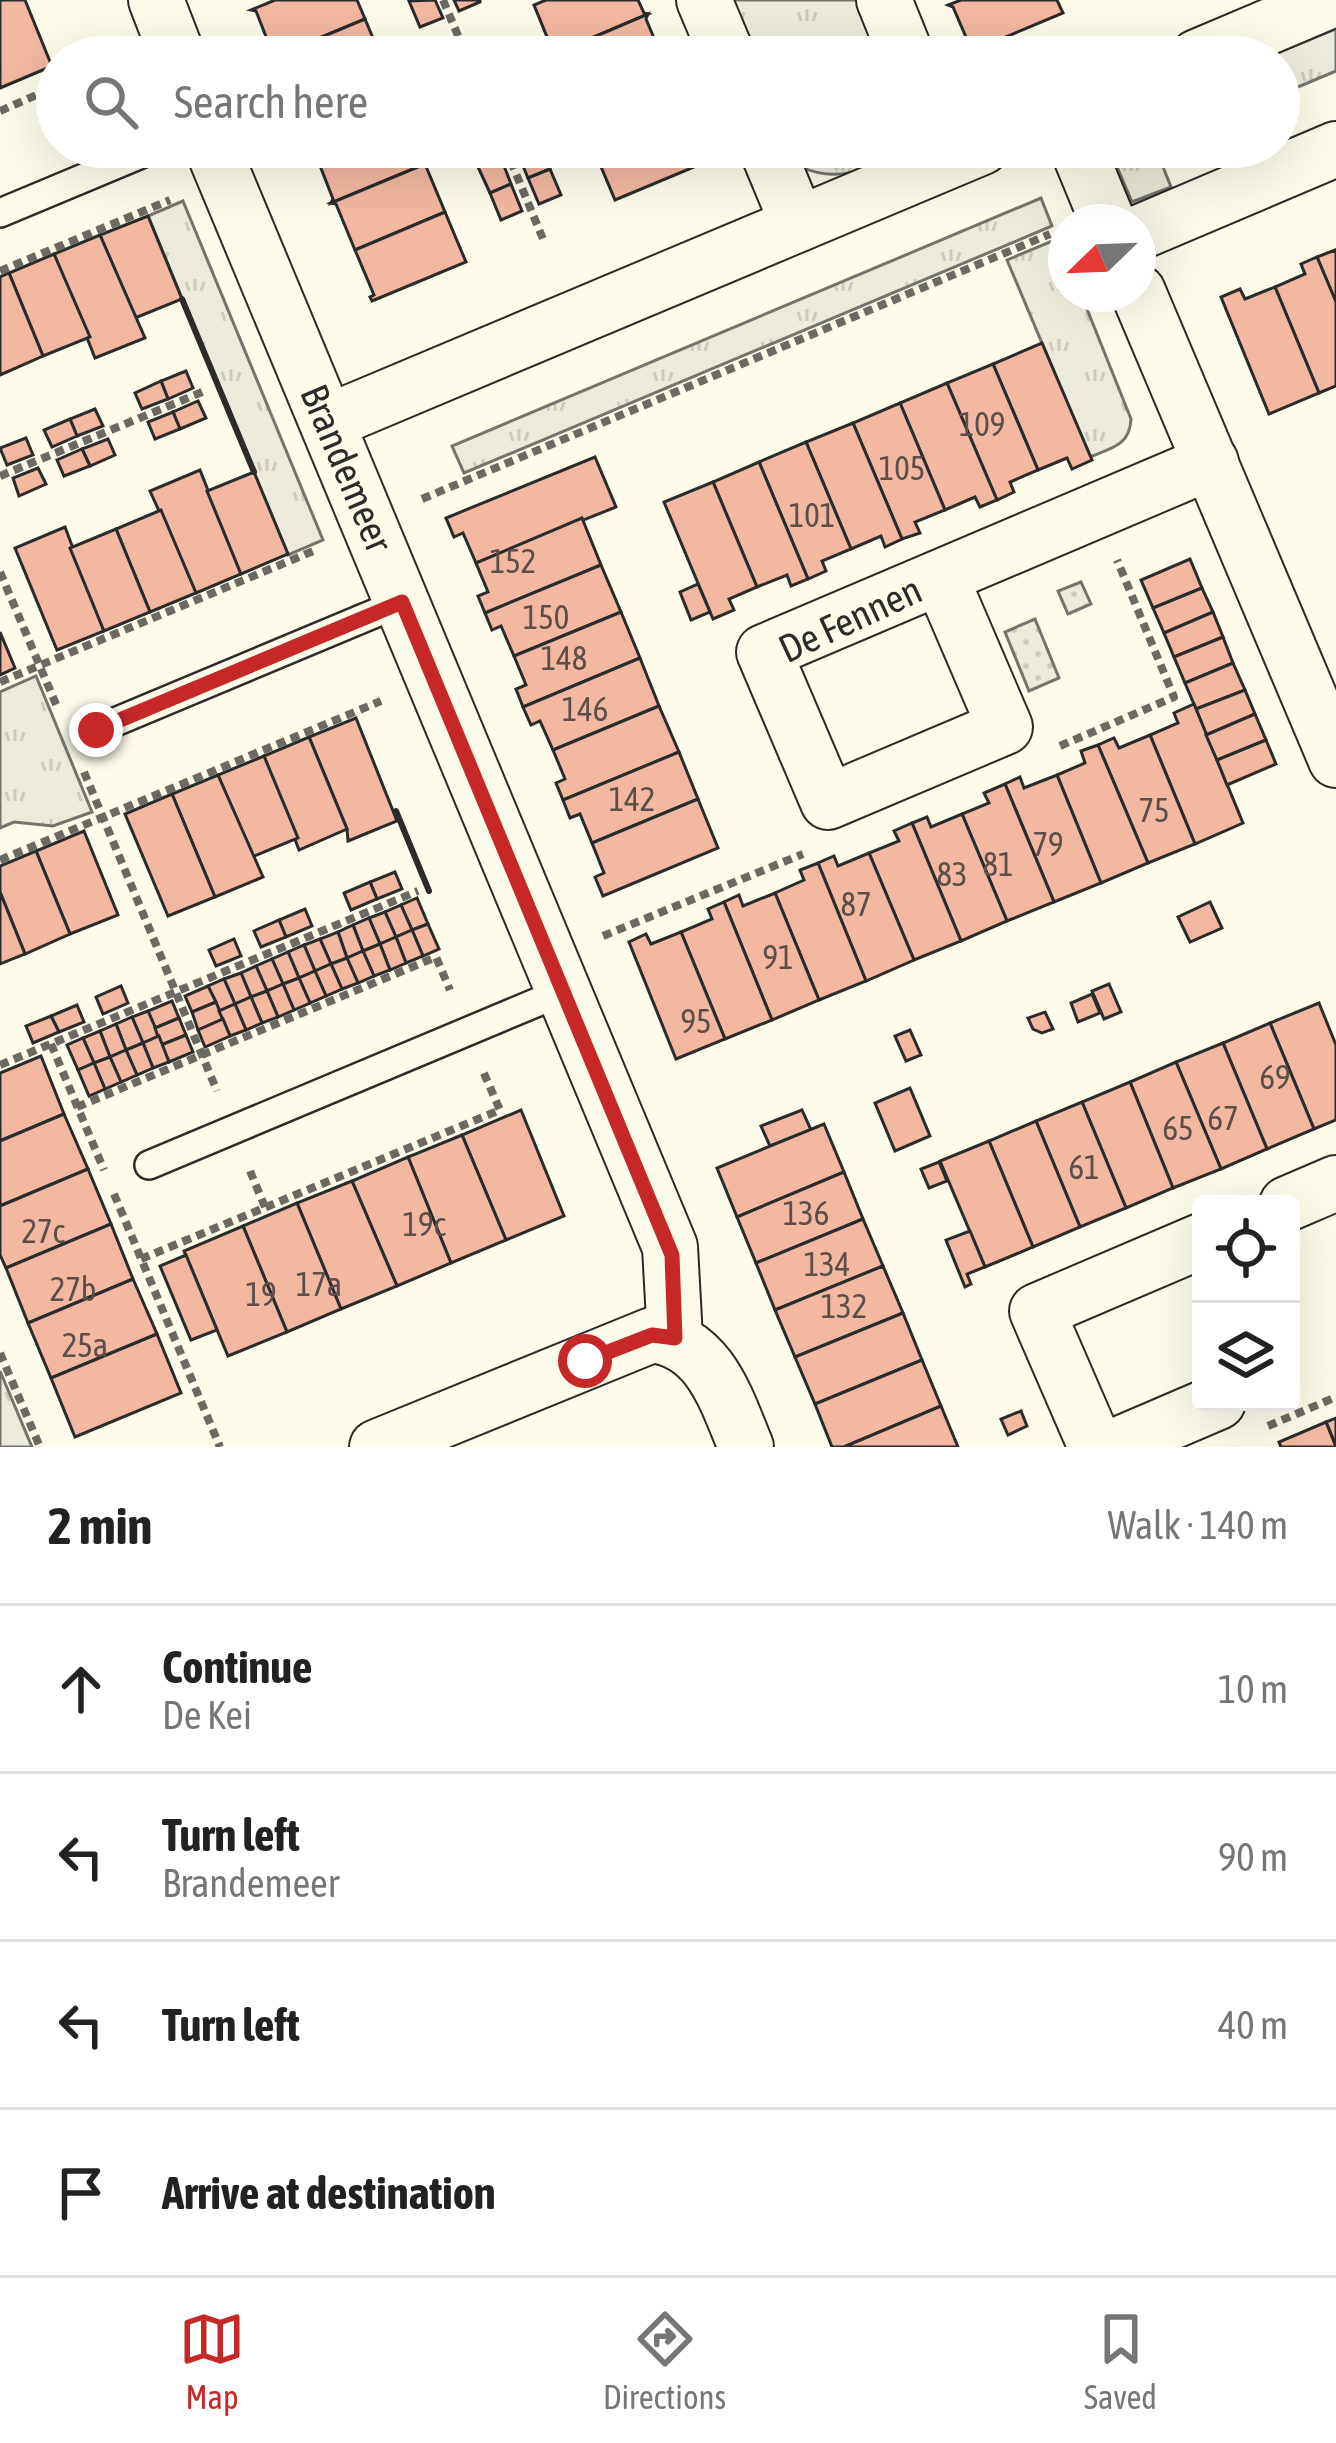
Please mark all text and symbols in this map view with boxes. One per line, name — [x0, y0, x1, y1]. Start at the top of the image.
search box — [36, 36, 1300, 168]
icon: search — [78, 69, 144, 135]
text: Search here — [174, 76, 368, 128]
north arrow — [1048, 204, 1156, 312]
street label: Brandemeer — [292, 378, 402, 559]
house number: 109 — [959, 405, 1005, 443]
house number: 105 — [879, 449, 925, 487]
house number: 101 — [789, 496, 835, 534]
house number: 152 — [490, 542, 536, 580]
street label: De Fennen — [772, 567, 928, 671]
house number: 150 — [523, 598, 569, 636]
house number: 148 — [541, 639, 587, 677]
house number: 146 — [562, 690, 608, 728]
route end — [69, 703, 123, 757]
house number: 142 — [609, 780, 655, 818]
house number: 75 — [1138, 791, 1170, 829]
house number: 79 — [1032, 825, 1064, 863]
house number: 81 — [982, 845, 1014, 883]
house number: 83 — [936, 855, 968, 893]
house number: 87 — [840, 885, 872, 923]
house number: 91 — [762, 938, 794, 976]
house number: 95 — [680, 1002, 712, 1040]
house number: 69 — [1259, 1058, 1291, 1096]
house number: 67 — [1207, 1099, 1239, 1137]
house number: 65 — [1162, 1109, 1194, 1147]
house number: 61 — [1068, 1148, 1100, 1186]
house number: 136 — [783, 1194, 829, 1232]
map controls — [1192, 1195, 1300, 1411]
button: locate — [1192, 1195, 1300, 1303]
house number: 19c — [402, 1205, 446, 1243]
house number: 27c — [21, 1212, 65, 1250]
house number: 134 — [804, 1245, 850, 1283]
house number: 17a — [296, 1265, 342, 1303]
house number: 27b — [50, 1270, 96, 1308]
house number: 19 — [245, 1275, 277, 1313]
house number: 132 — [821, 1287, 867, 1325]
button: layers — [1192, 1303, 1300, 1411]
house number: 25a — [62, 1326, 108, 1364]
route start — [558, 1334, 612, 1388]
text: 2 min — [48, 1496, 152, 1555]
text: Walk · 140 m — [1108, 1503, 1288, 1547]
text: Continue — [162, 1641, 313, 1693]
icon: ahead — [48, 1656, 114, 1722]
text: 10 m — [1218, 1667, 1288, 1711]
text: De Kei — [162, 1693, 252, 1737]
text: Turn left — [162, 1809, 300, 1861]
icon: left — [48, 1824, 114, 1890]
text: 90 m — [1218, 1835, 1288, 1879]
text: Brandemeer — [162, 1861, 339, 1905]
icon: left — [48, 1992, 114, 2058]
text: Turn left — [162, 1999, 300, 2051]
text: 40 m — [1218, 2003, 1288, 2047]
icon: arrive — [48, 2160, 114, 2226]
text: Arrive at destination — [162, 2167, 496, 2219]
tab: Map — [179, 2306, 245, 2416]
tab: Directions — [603, 2306, 726, 2416]
tab: Saved — [1084, 2306, 1157, 2416]

